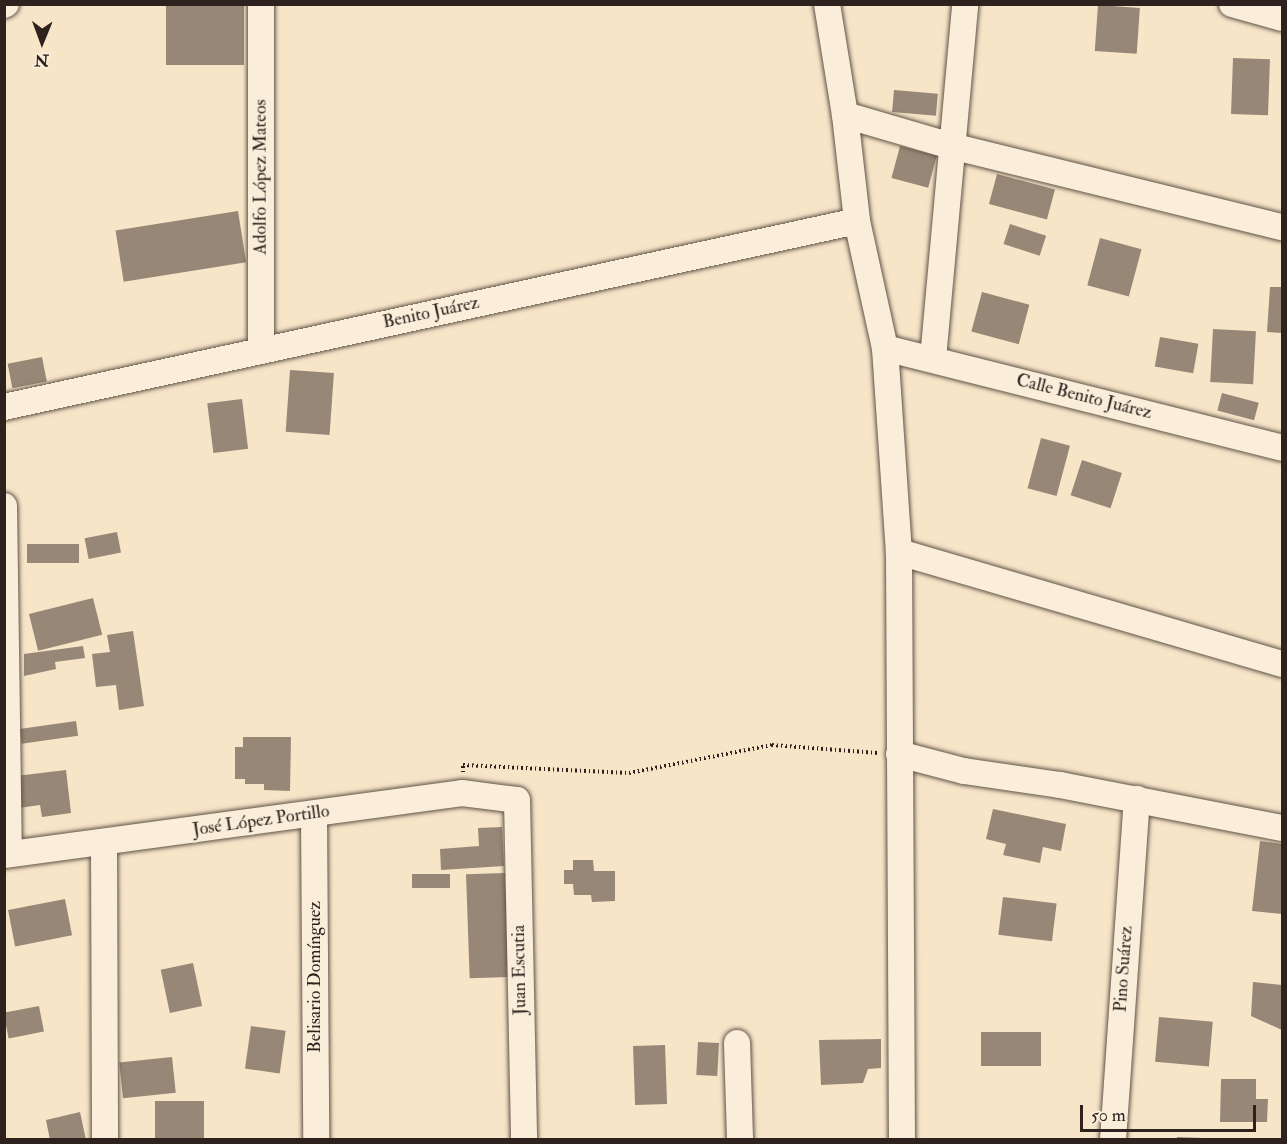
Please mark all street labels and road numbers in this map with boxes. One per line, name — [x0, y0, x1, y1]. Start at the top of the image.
street label: Adolfo López Mateos — [250, 99, 272, 255]
street label: Benito Juárez — [381, 292, 481, 334]
street label: Calle Benito Juárez — [1014, 370, 1154, 424]
street label: José López Portillo — [191, 801, 331, 841]
street label: Belisario Domínguez — [304, 901, 326, 1053]
street label: Juan Escutia — [508, 925, 532, 1015]
street label: Pino Suárez — [1110, 925, 1138, 1013]

